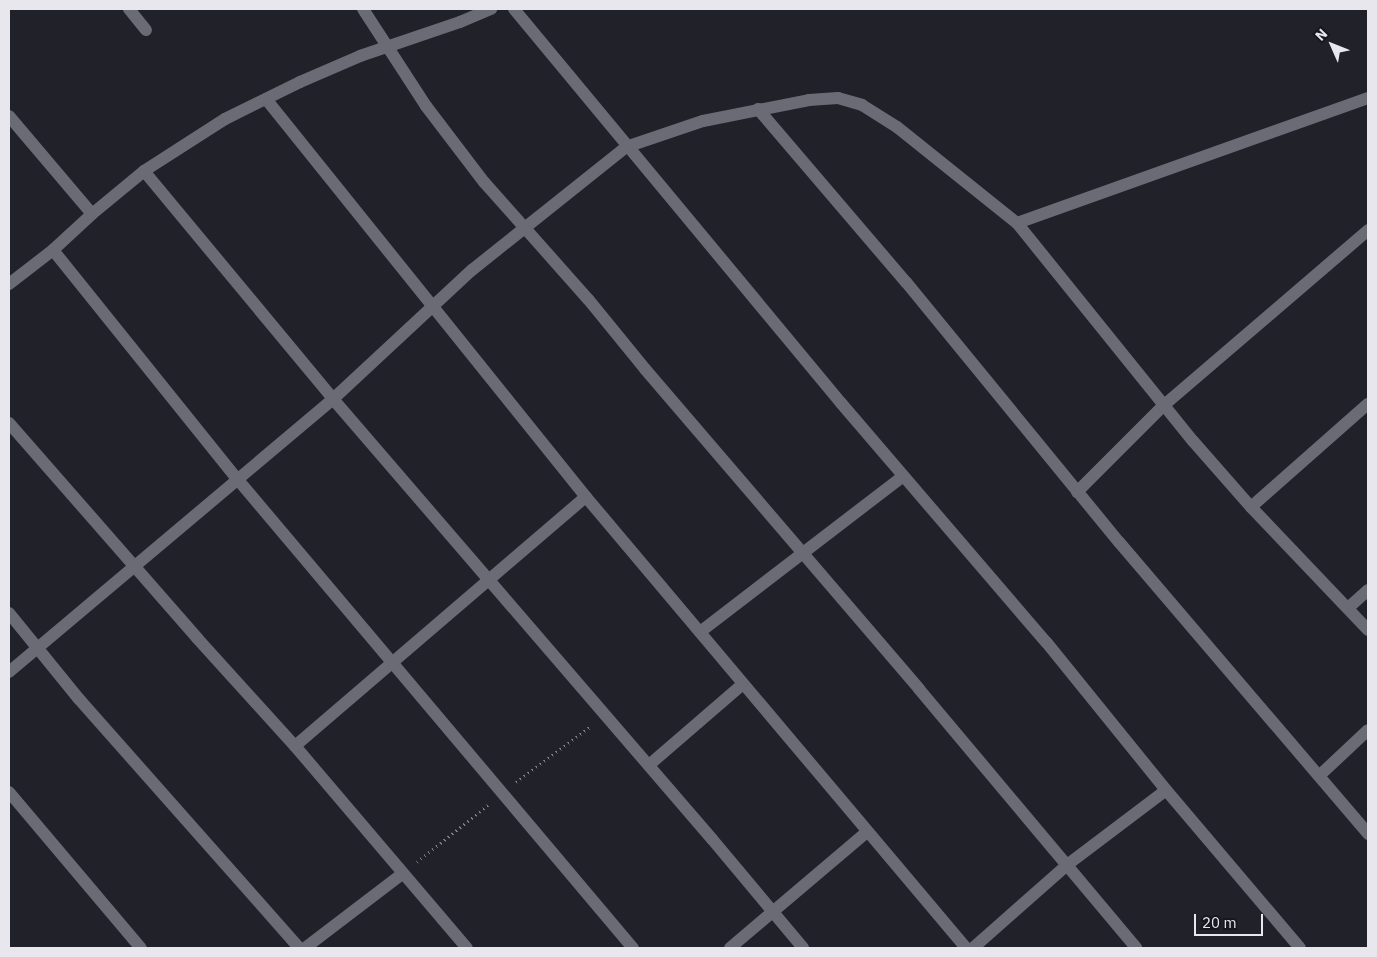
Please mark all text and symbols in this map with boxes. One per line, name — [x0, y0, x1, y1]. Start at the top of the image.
north arrow — [1307, 20, 1357, 70]
text: N — [1311, 25, 1331, 44]
scale bar — [1197, 904, 1266, 936]
text: 20 m — [1202, 913, 1237, 932]

